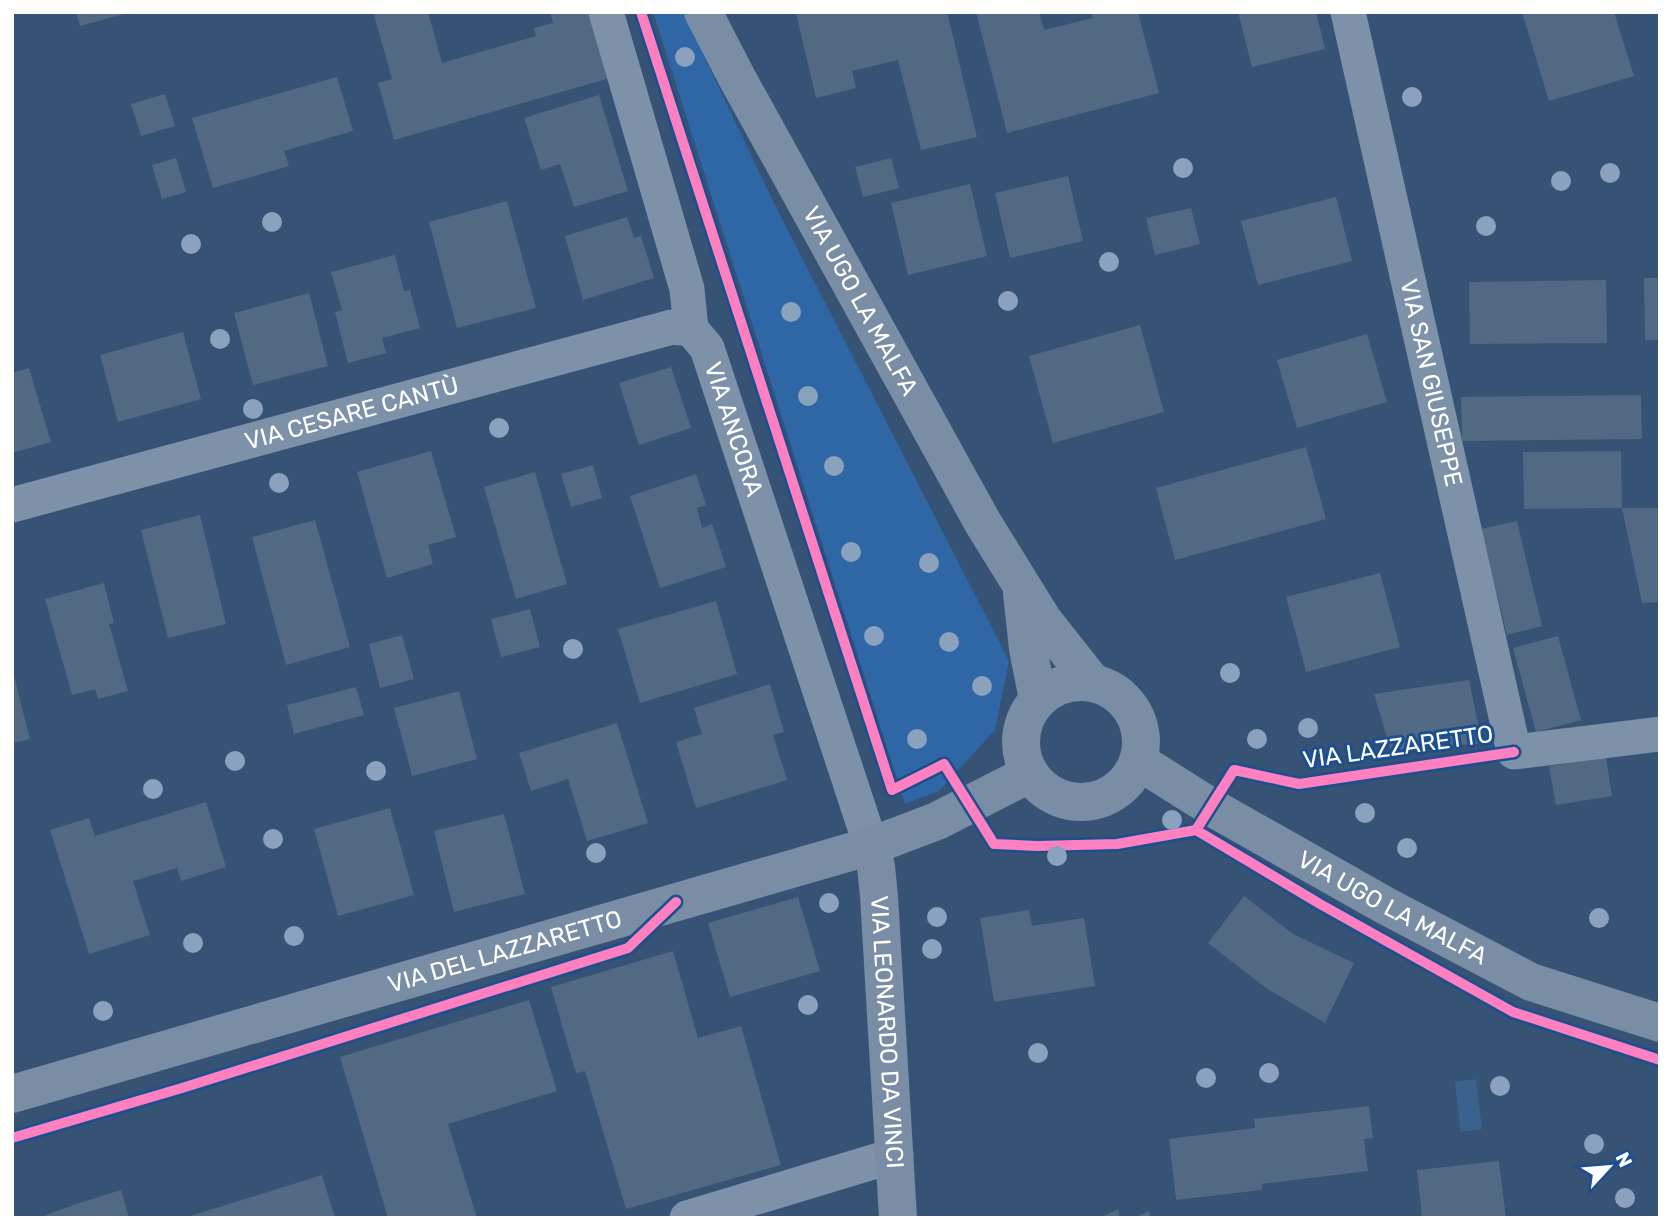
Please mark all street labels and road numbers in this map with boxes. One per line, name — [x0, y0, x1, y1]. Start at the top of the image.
street label: VIA UGO LA MALFA — [797, 202, 924, 400]
street label: VIA SAN GIUSEPPE — [1394, 276, 1468, 489]
street label: VIA ANCORA — [699, 358, 769, 500]
street label: VIA CESARE CANTÙ — [242, 371, 462, 456]
street label: VIA LAZZARETTO — [1301, 720, 1495, 774]
street label: VIA UGO LA MALFA — [1293, 845, 1492, 971]
street label: VIA LEONARDO DA VINCI — [865, 895, 909, 1169]
street label: VIA DEL LAZZARETTO — [385, 905, 625, 999]

